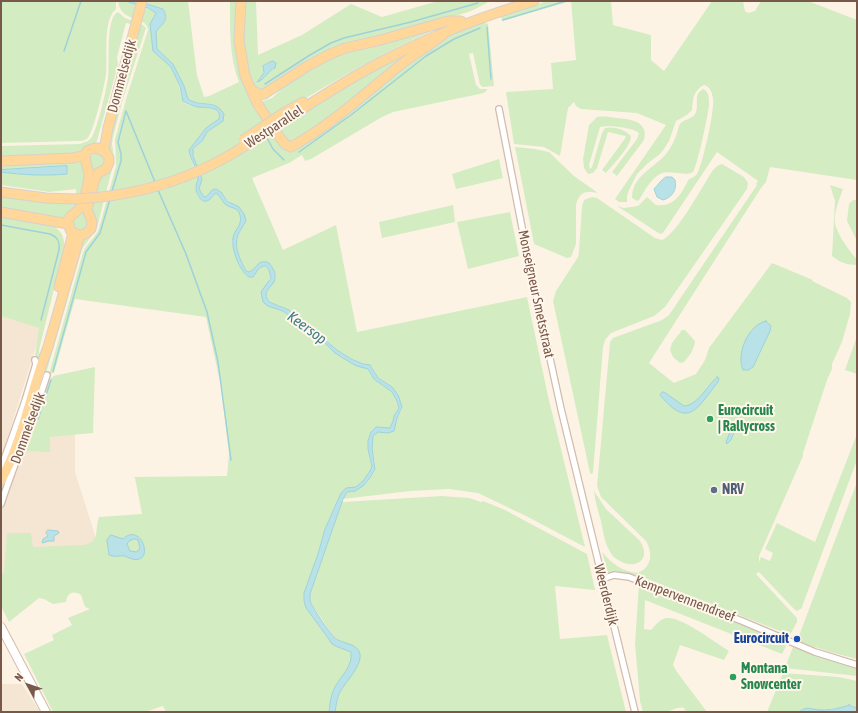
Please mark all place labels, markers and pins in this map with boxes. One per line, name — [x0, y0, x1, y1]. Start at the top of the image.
place label: Eurocircuit | Rallycross — [718, 403, 775, 436]
marker: Eurocircuit | Rallycross — [705, 414, 715, 424]
place label: NRV — [722, 482, 744, 498]
marker: NRV — [709, 485, 719, 495]
place label: Eurocircuit — [734, 631, 789, 647]
marker: Eurocircuit — [792, 634, 802, 644]
place label: Montana Snowcenter — [741, 661, 801, 694]
marker: Montana Snowcenter — [728, 672, 738, 682]

